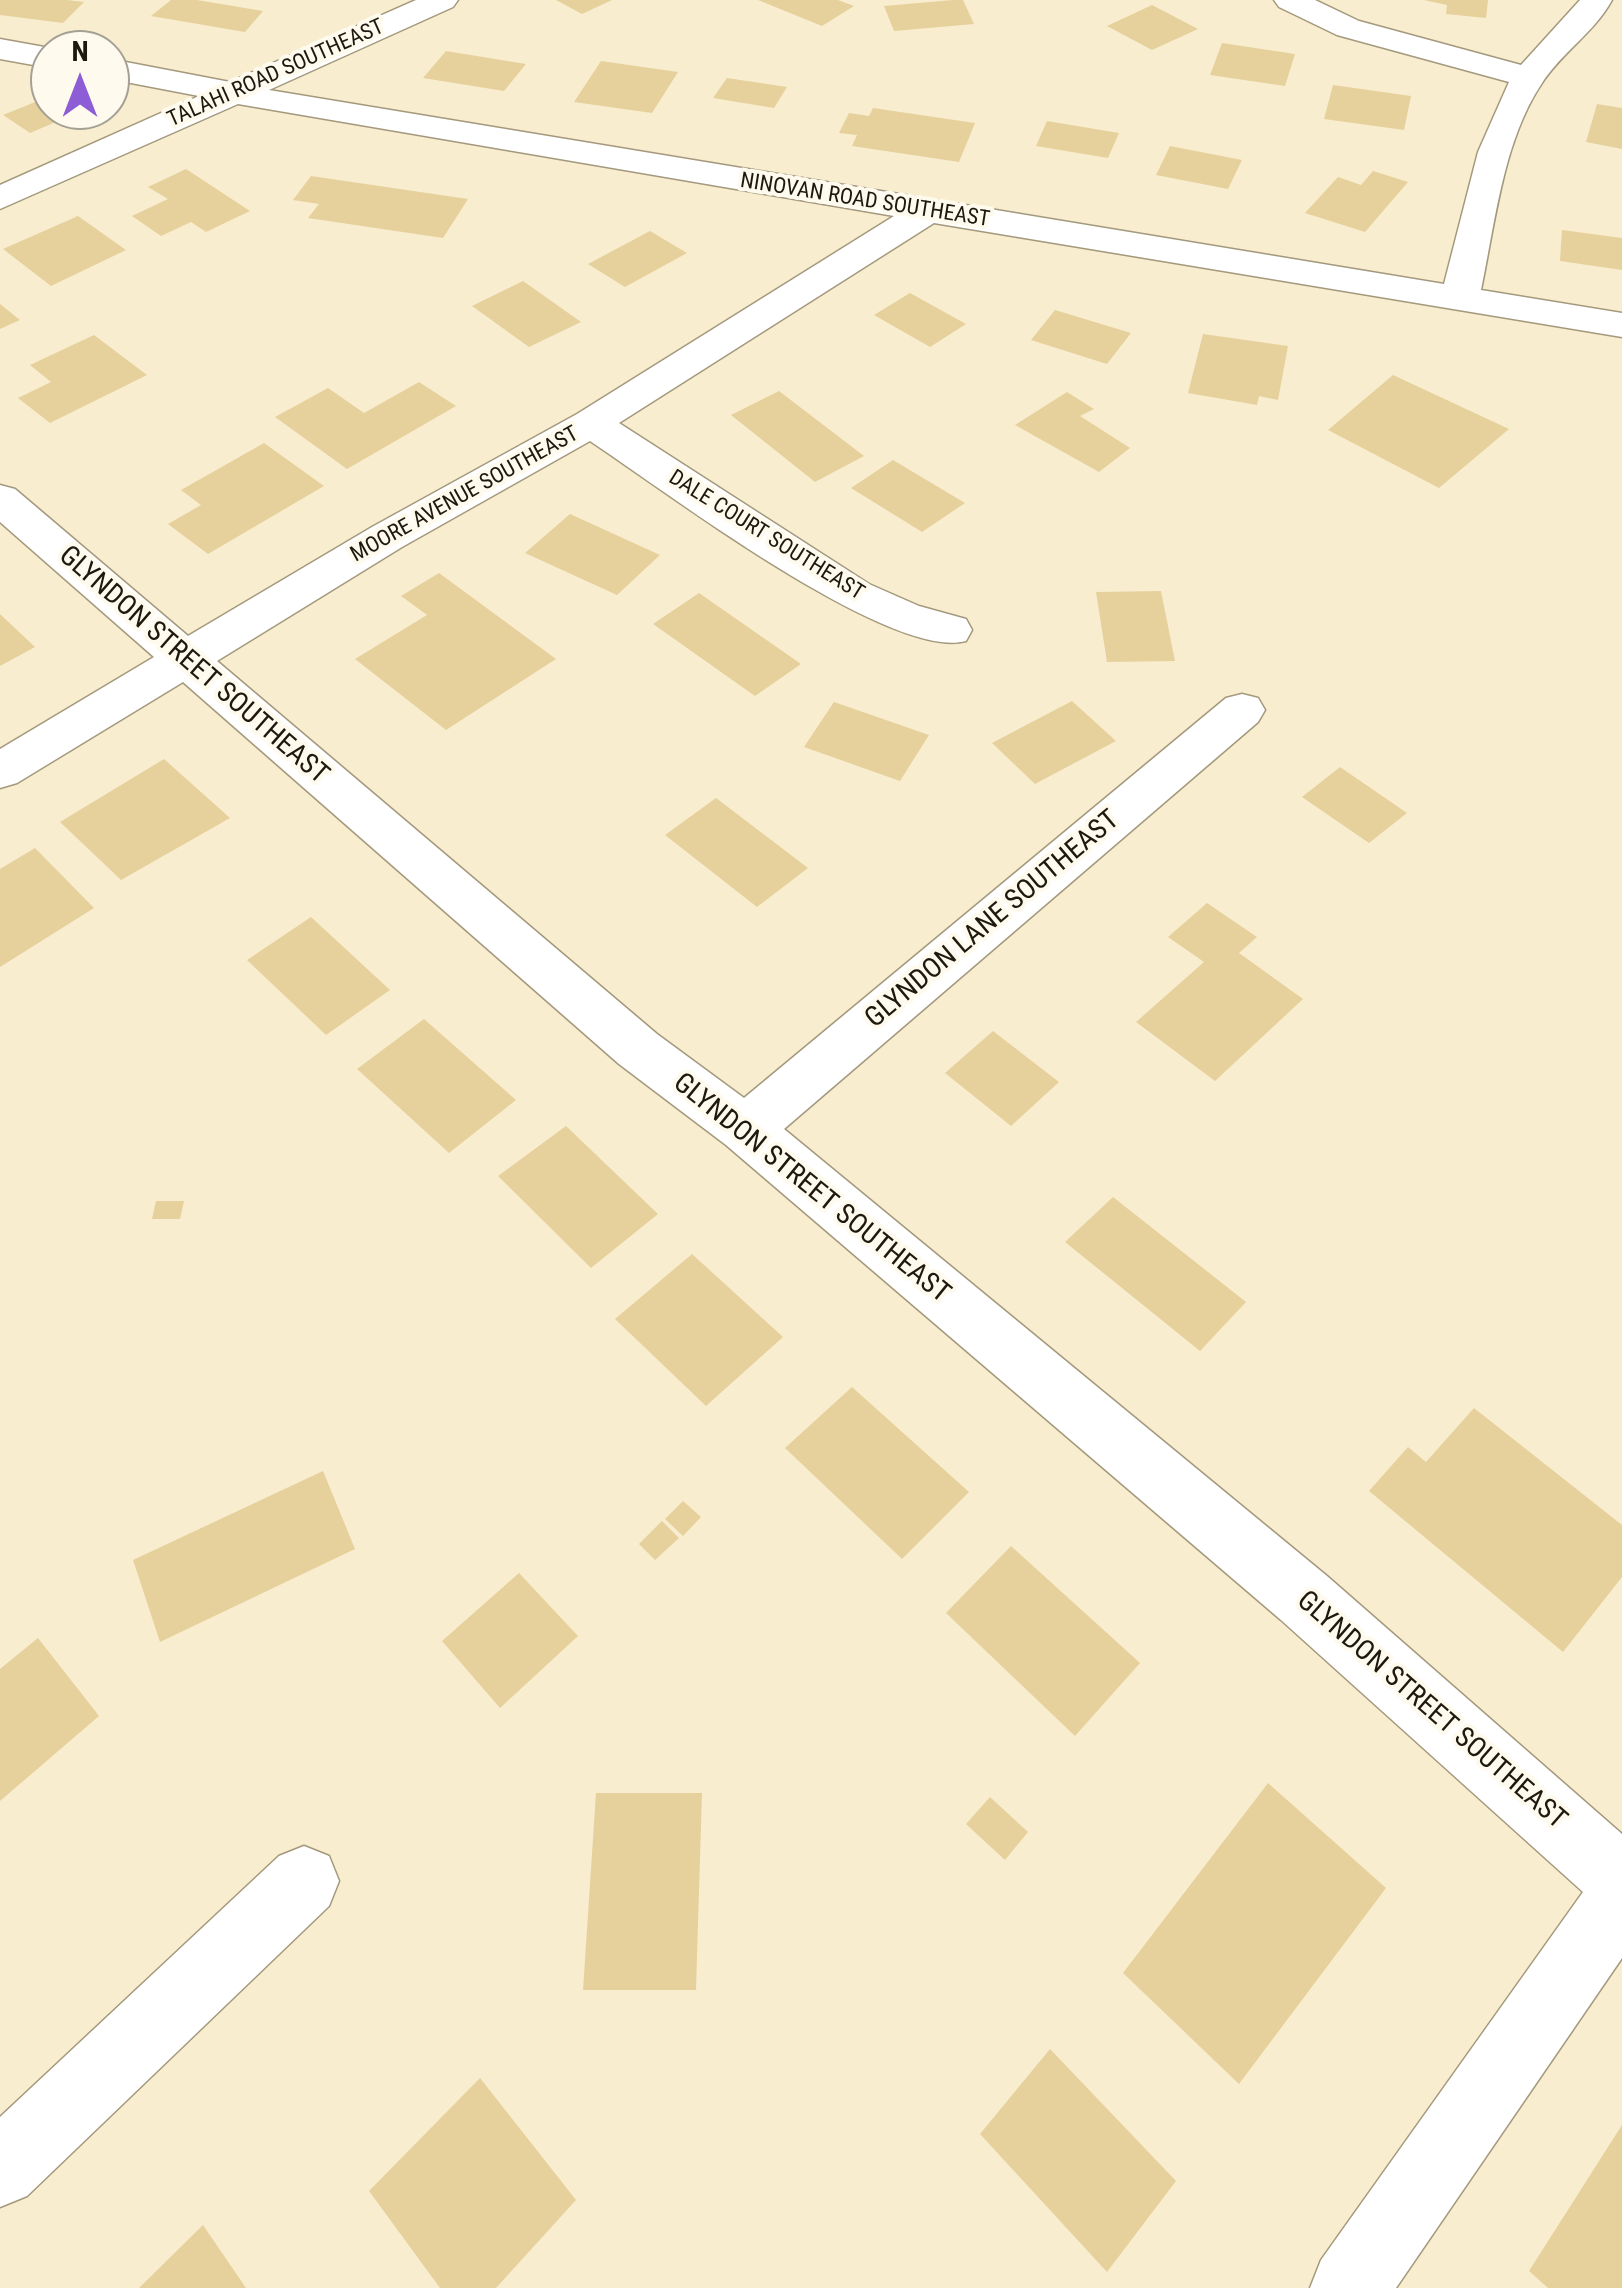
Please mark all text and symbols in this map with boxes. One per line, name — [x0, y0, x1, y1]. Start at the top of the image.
street label: TALAHI ROAD SOUTHEAST — [164, 14, 388, 134]
north arrow — [30, 30, 130, 130]
text: N — [71, 35, 89, 68]
street label: NINOVAN ROAD SOUTHEAST — [738, 168, 992, 234]
street label: MOORE AVENUE SOUTHEAST — [347, 421, 583, 569]
street label: DALE COURT SOUTHEAST — [663, 465, 869, 607]
street label: GLYNDON STREET SOUTHEAST — [51, 540, 335, 792]
street label: GLYNDON LANE SOUTHEAST — [859, 804, 1127, 1036]
street label: GLYNDON STREET SOUTHEAST — [666, 1067, 956, 1311]
street label: GLYNDON STREET SOUTHEAST — [1289, 1585, 1573, 1837]

